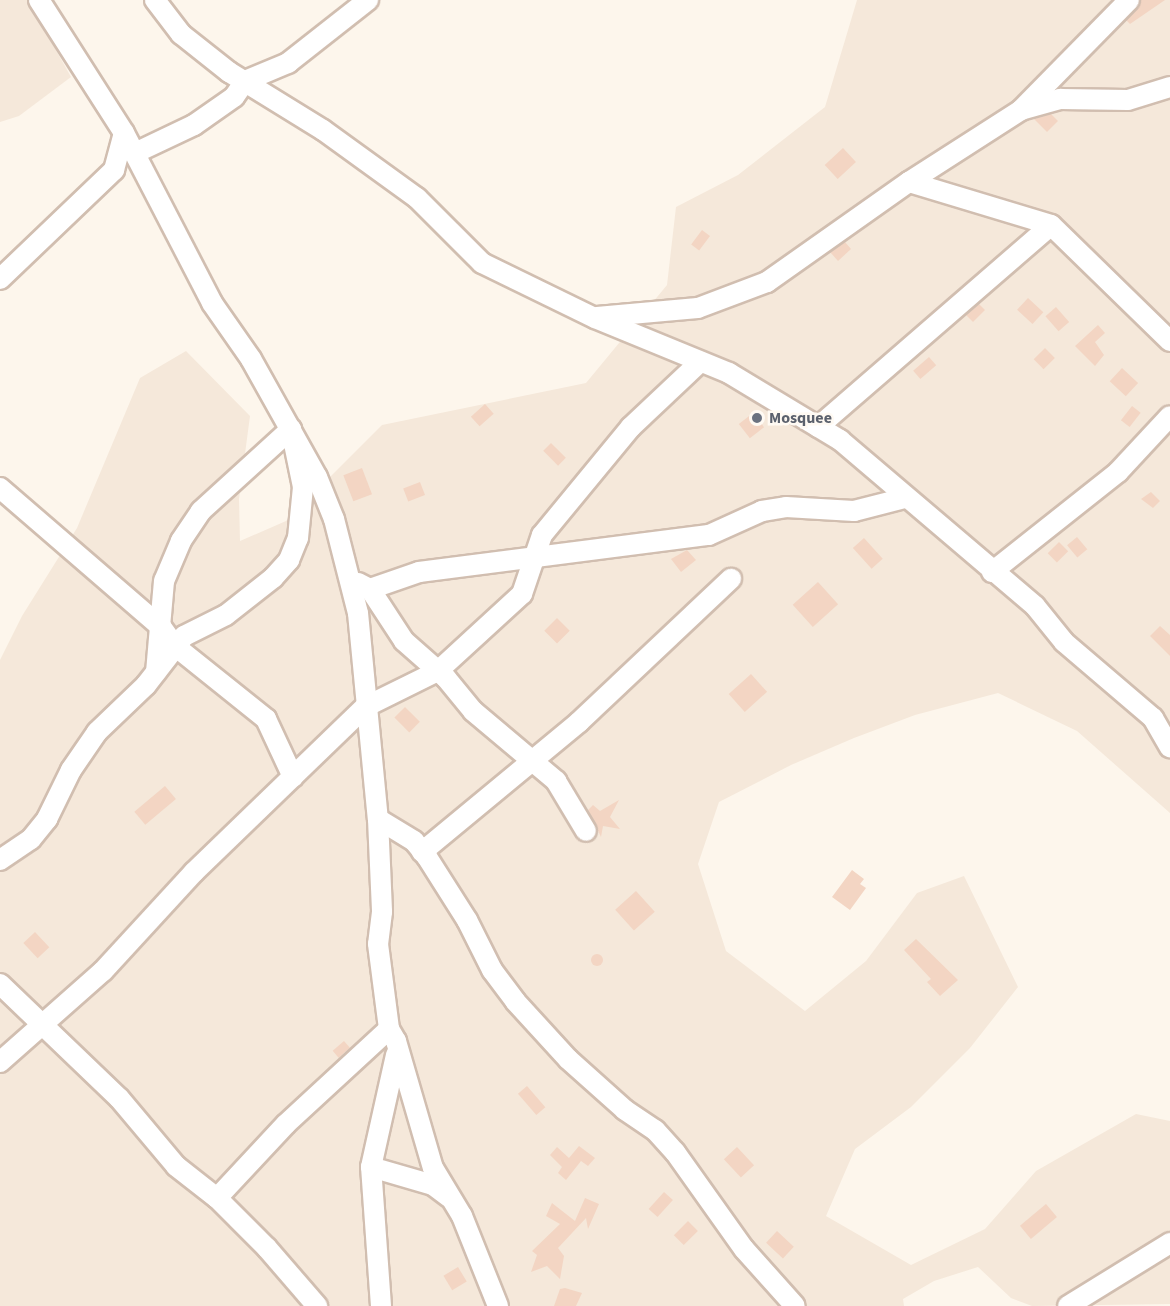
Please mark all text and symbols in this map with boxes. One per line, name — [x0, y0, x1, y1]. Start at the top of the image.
place label: Mosquee — [769, 408, 832, 428]
marker: Mosquee — [750, 411, 764, 425]

